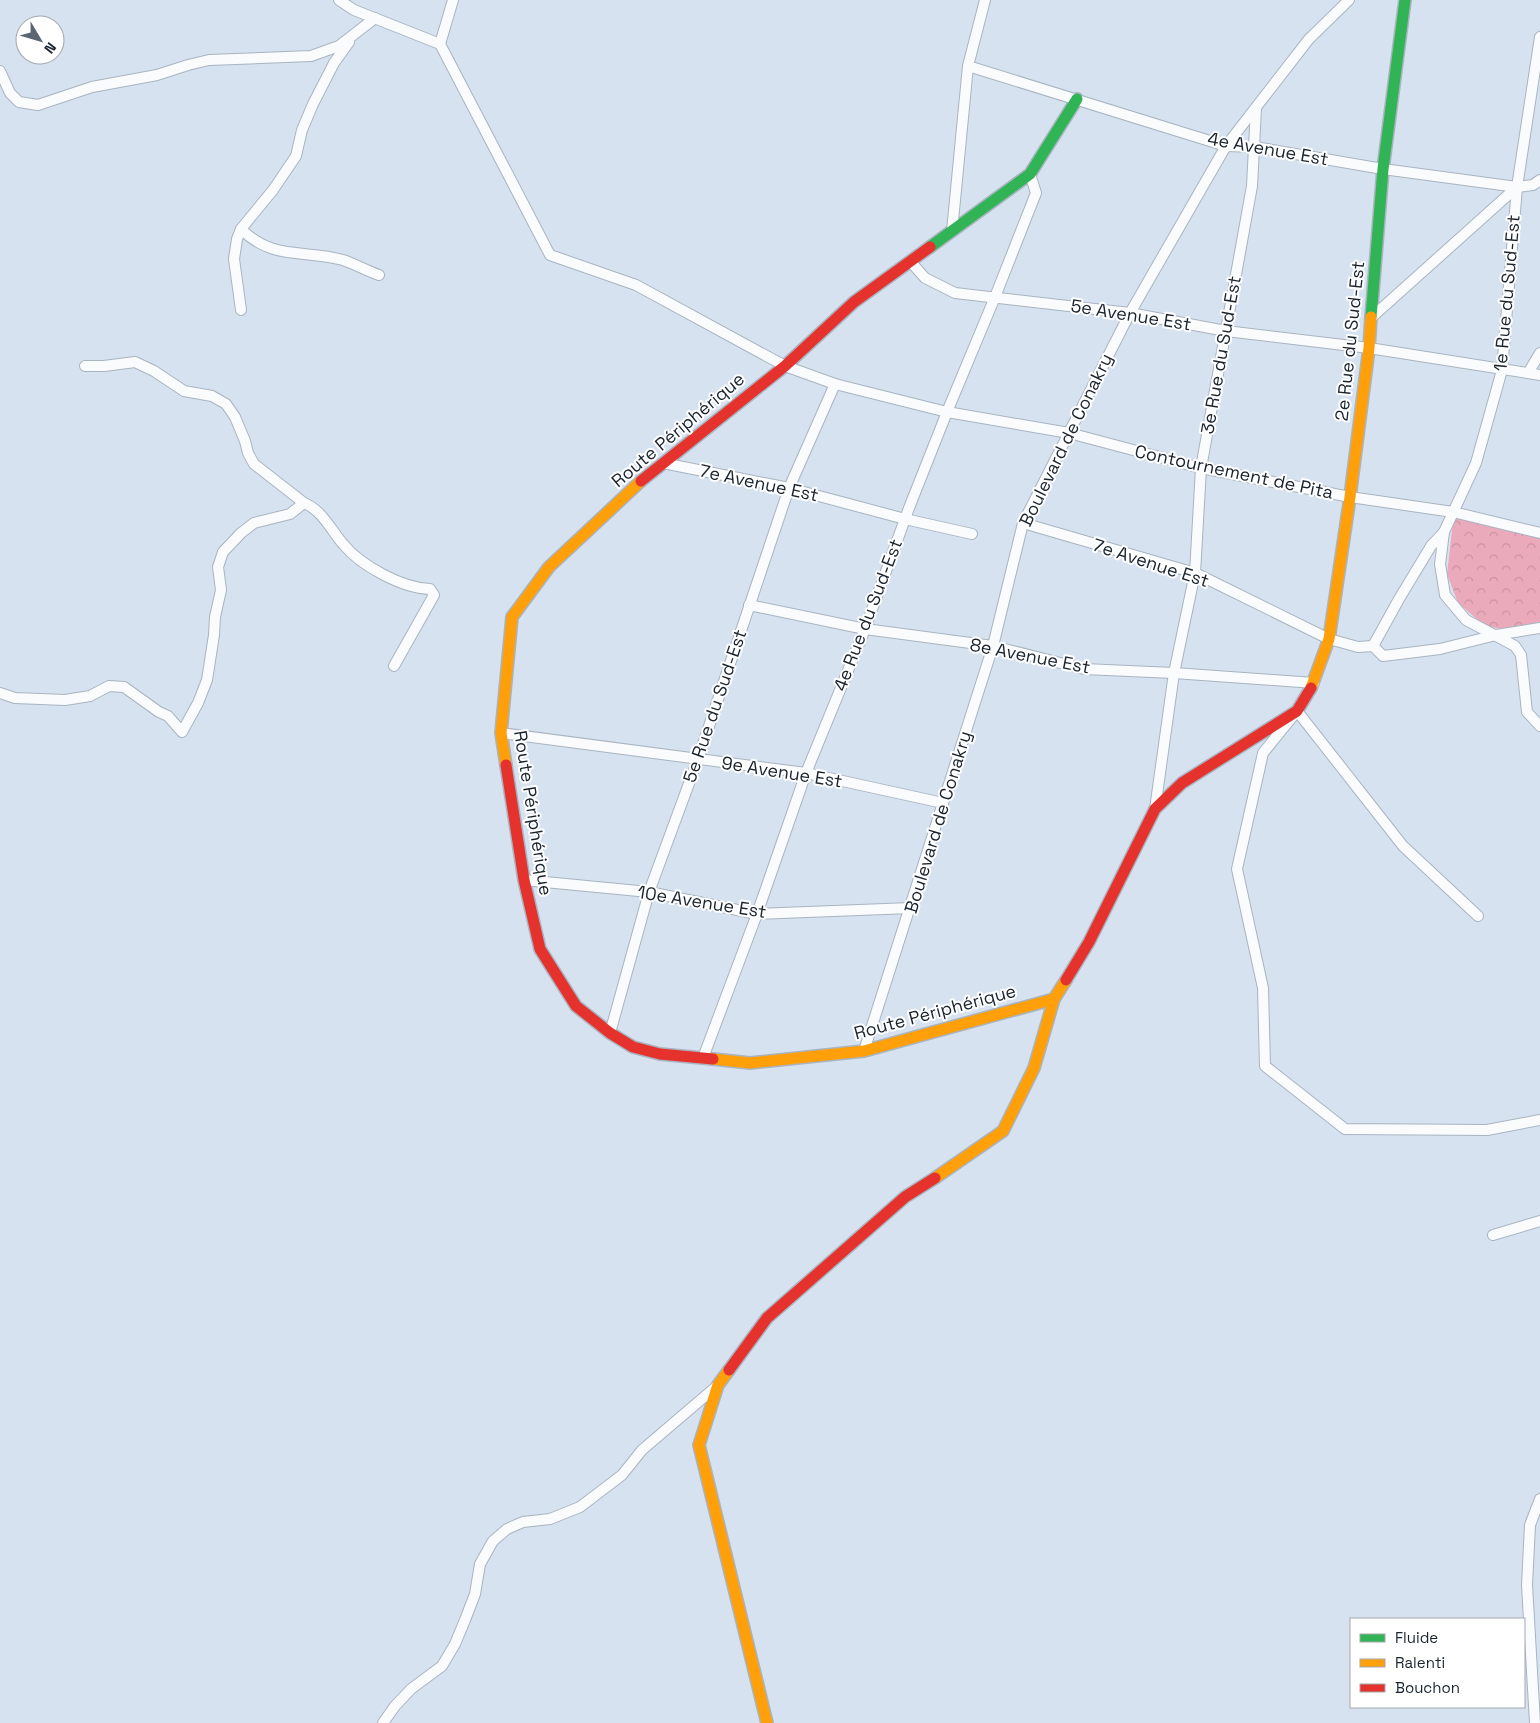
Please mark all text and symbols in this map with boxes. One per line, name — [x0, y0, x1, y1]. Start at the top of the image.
north arrow — [15, 15, 65, 65]
text: N — [40, 39, 60, 57]
street label: 4e Avenue Est — [1206, 127, 1330, 170]
street label: 1e Rue du Sud-Est — [1488, 214, 1525, 372]
street label: 2e Rue du Sud-Est — [1330, 260, 1369, 422]
street label: 3e Rue du Sud-Est — [1195, 274, 1246, 436]
street label: 5e Avenue Est — [1069, 294, 1193, 335]
street label: Boulevard de Conakry — [1014, 350, 1117, 530]
street label: Route Périphérique — [606, 367, 749, 492]
street label: Contournement de Pita — [1133, 439, 1336, 504]
street label: 7e Avenue Est — [697, 459, 821, 506]
street label: 7e Avenue Est — [1090, 533, 1212, 592]
street label: 4e Rue du Sud-Est — [828, 536, 907, 694]
street label: 5e Rue du Sud-Est — [678, 626, 752, 785]
street label: 8e Avenue Est — [968, 633, 1092, 678]
street label: Boulevard de Conakry — [899, 728, 976, 916]
street label: Route Périphérique — [509, 729, 558, 897]
street label: 9e Avenue Est — [720, 751, 844, 792]
street label: 10e Avenue Est — [636, 880, 768, 923]
street label: Route Périphérique — [851, 979, 1018, 1044]
legend — [1350, 1618, 1525, 1708]
text: Fluide — [1395, 1628, 1438, 1647]
text: Ralenti — [1395, 1653, 1445, 1672]
text: Bouchon — [1395, 1678, 1460, 1697]

